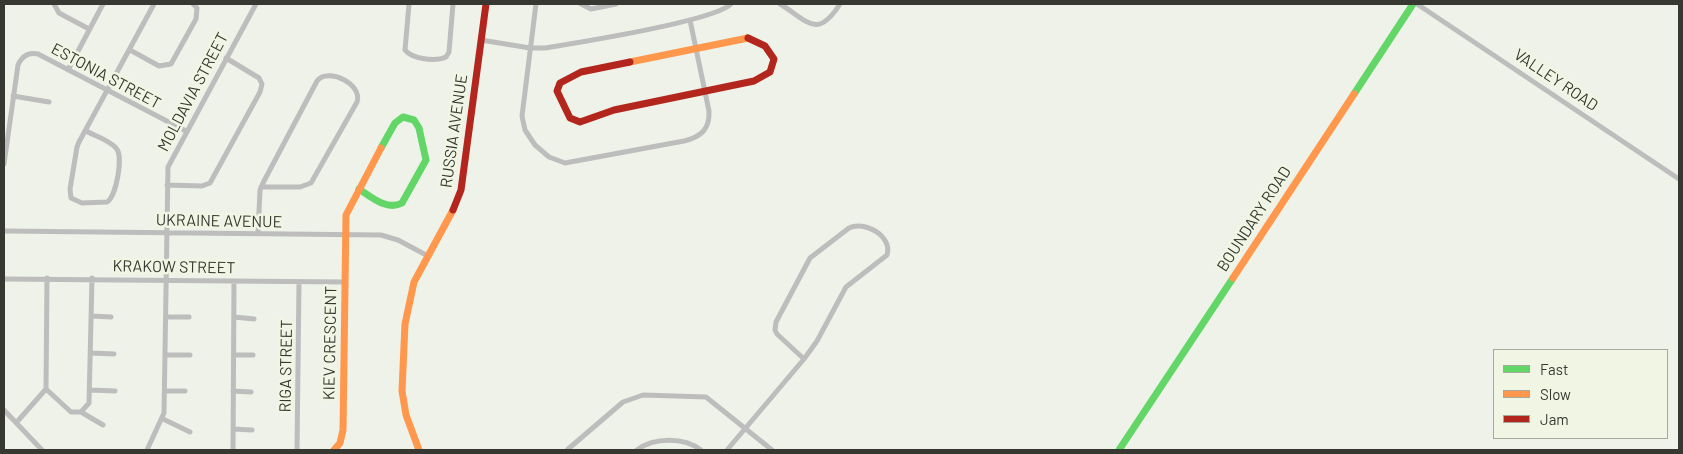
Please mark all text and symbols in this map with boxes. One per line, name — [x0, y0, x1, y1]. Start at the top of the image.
street label: MOLDAVIA STREET — [154, 29, 232, 155]
street label: ESTONIA STREET — [48, 39, 164, 113]
street label: VALLEY ROAD — [1510, 45, 1602, 115]
street label: RUSSIA AVENUE — [437, 73, 471, 189]
street label: BOUNDARY ROAD — [1213, 163, 1295, 275]
street label: UKRAINE AVENUE — [156, 210, 282, 232]
street label: KRAKOW STREET — [112, 256, 236, 278]
street label: KIEV CRESCENT — [319, 286, 341, 400]
street label: RIGA STREET — [276, 319, 296, 413]
legend — [1493, 349, 1668, 439]
text: Fast — [1540, 360, 1568, 378]
text: Slow — [1540, 385, 1571, 403]
text: Jam — [1540, 410, 1569, 428]

